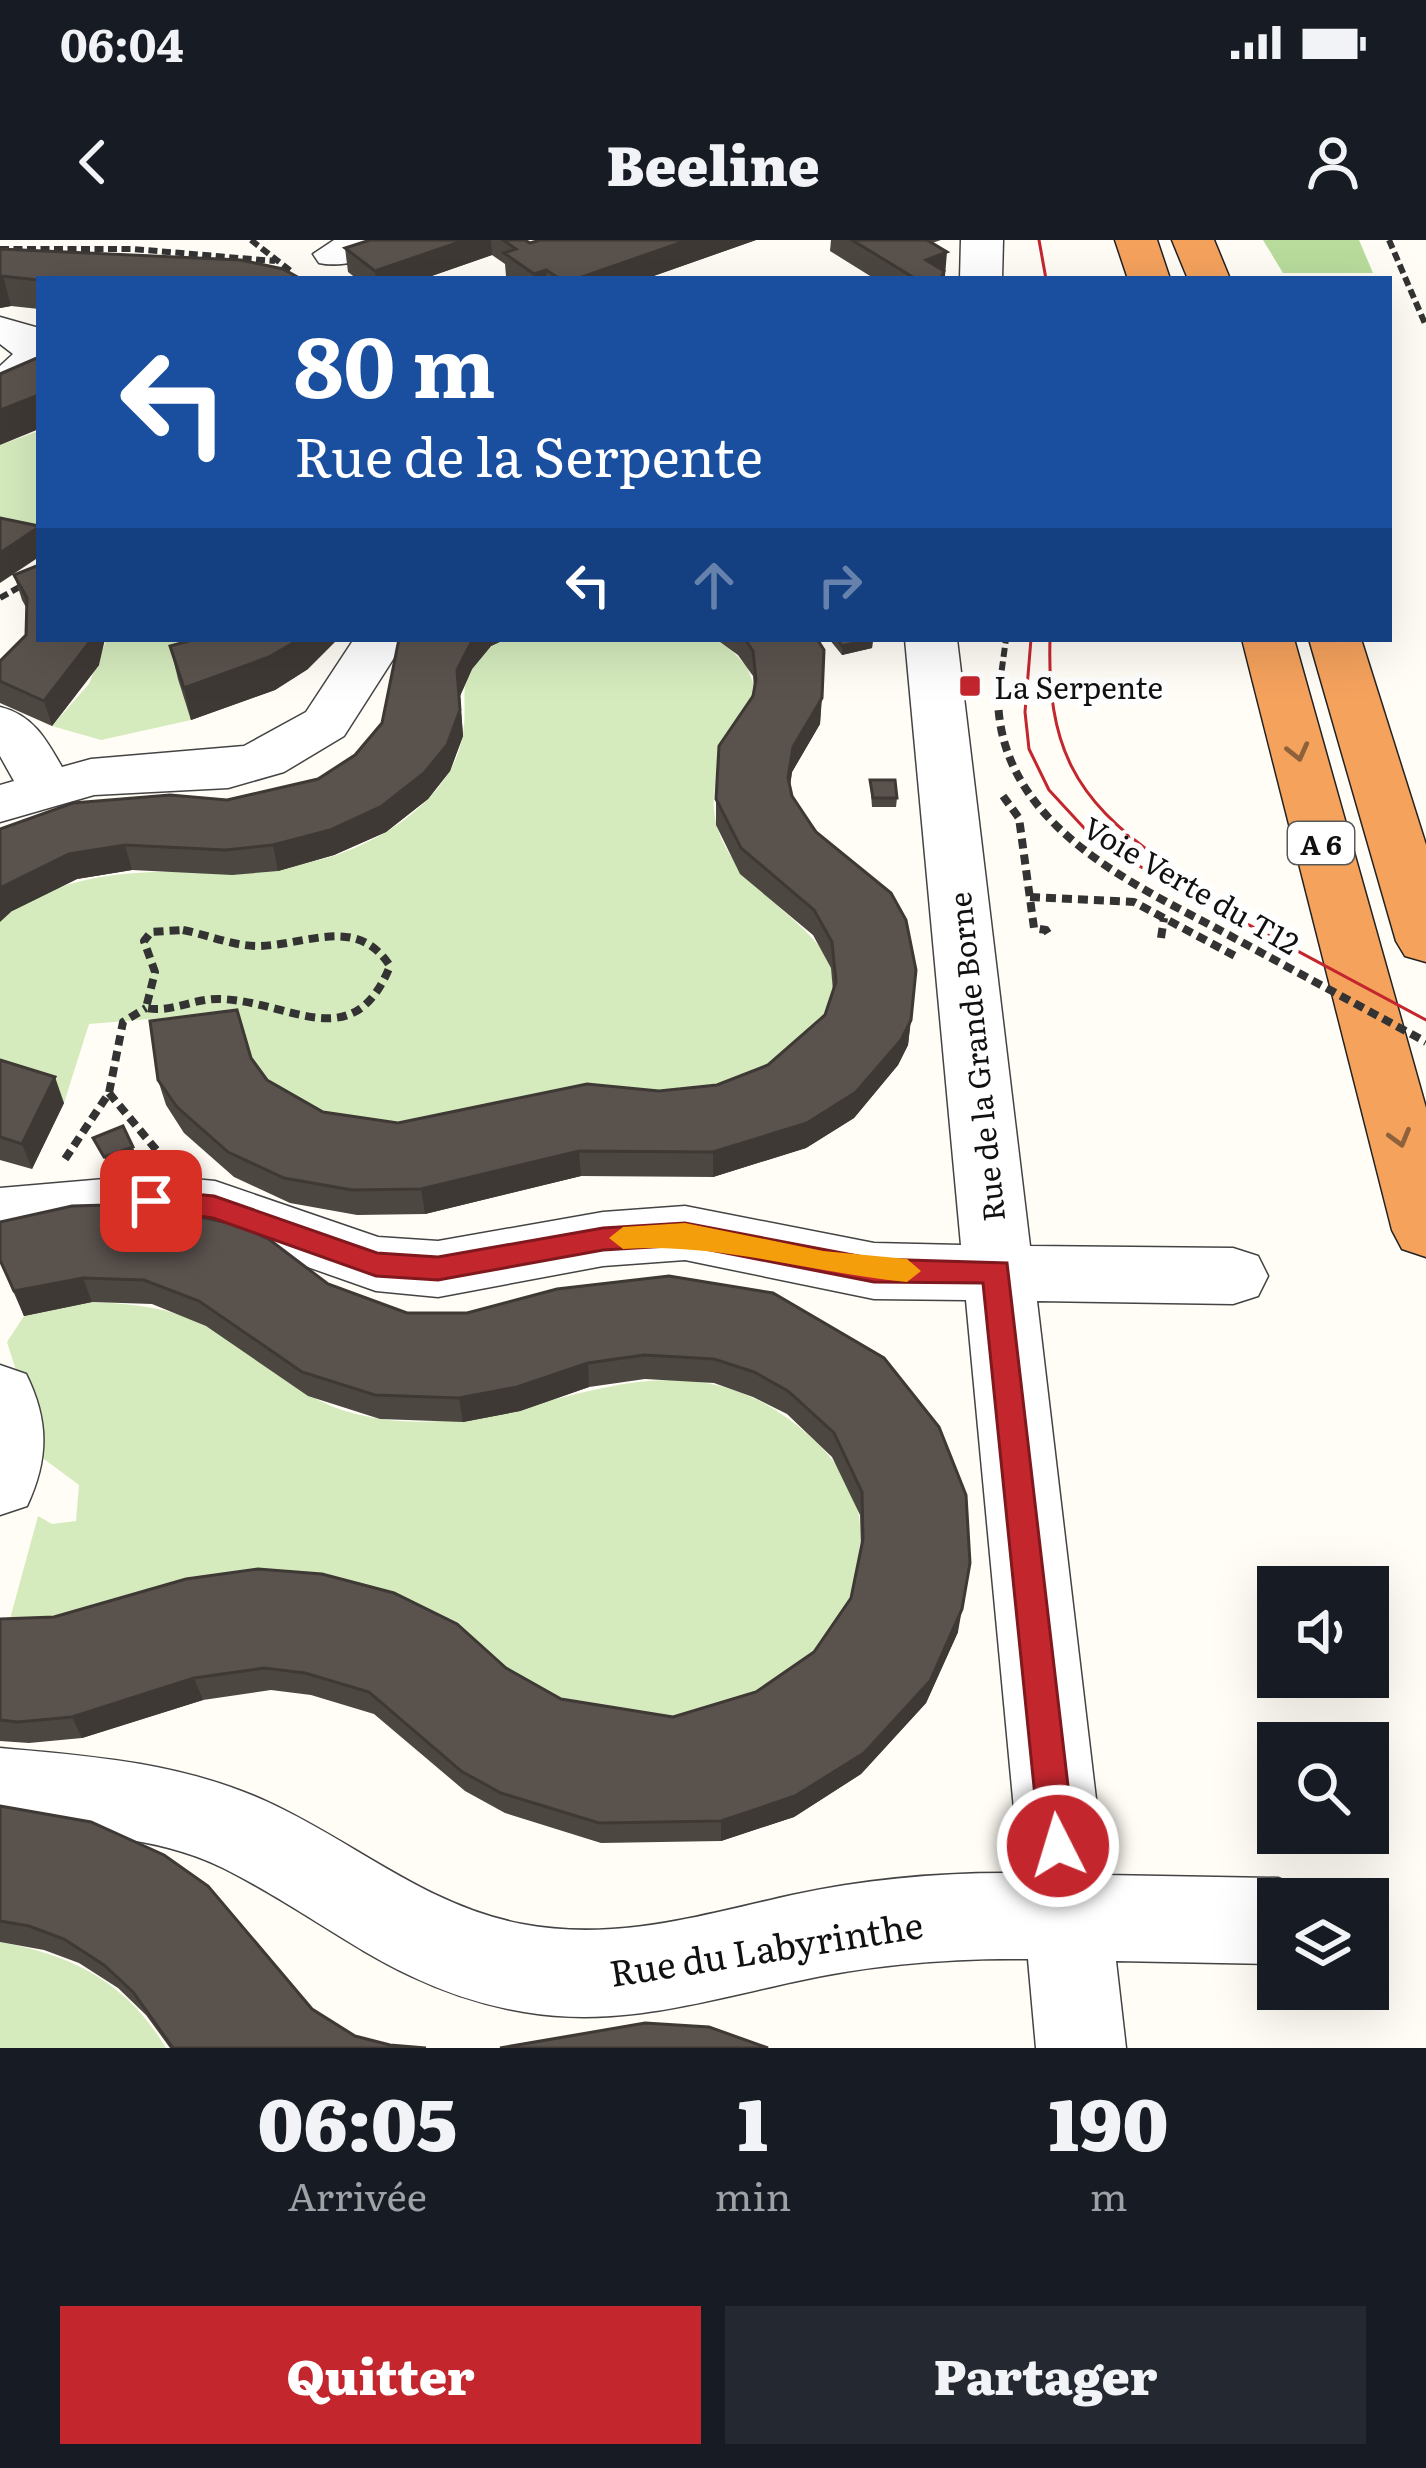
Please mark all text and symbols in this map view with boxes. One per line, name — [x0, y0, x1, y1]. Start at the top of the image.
text: 06:04 — [60, 9, 184, 76]
text: Beeline — [606, 122, 820, 203]
icon: back — [60, 129, 126, 195]
icon: person — [1300, 129, 1366, 195]
text: 80 m — [294, 299, 496, 424]
icon: left — [96, 324, 252, 480]
text: Rue de la Serpente — [294, 413, 763, 494]
icon: left — [555, 552, 621, 618]
icon: ahead — [681, 552, 747, 618]
icon: right — [807, 552, 873, 618]
place label: La Serpente — [994, 664, 1163, 708]
marker: La Serpente — [957, 673, 983, 699]
one-way arrow — [1284, 741, 1309, 762]
street label: Voie Verte du T12 — [1076, 804, 1308, 964]
road number: A 6 — [1288, 822, 1354, 864]
street label: Rue de la Grande Borne — [936, 890, 1014, 1224]
one-way arrow — [1385, 1128, 1410, 1148]
pin — [100, 1150, 202, 1252]
icon: arrive — [118, 1168, 184, 1234]
map controls — [1257, 1566, 1389, 2010]
button: sound — [1257, 1566, 1389, 1698]
button: search — [1257, 1722, 1389, 1854]
position arrow — [995, 1783, 1121, 1909]
button: layers — [1257, 1878, 1389, 2010]
street label: Rue du Labyrinthe — [605, 1896, 927, 1998]
text: 06:05 — [258, 2066, 457, 2173]
text: 1 — [738, 2066, 768, 2173]
text: 190 — [1049, 2066, 1168, 2173]
text: Arrivée — [288, 2165, 427, 2223]
text: min — [715, 2165, 791, 2223]
text: m — [1090, 2165, 1128, 2223]
button: Quitter — [60, 2306, 701, 2444]
button: Partager — [725, 2306, 1366, 2444]

